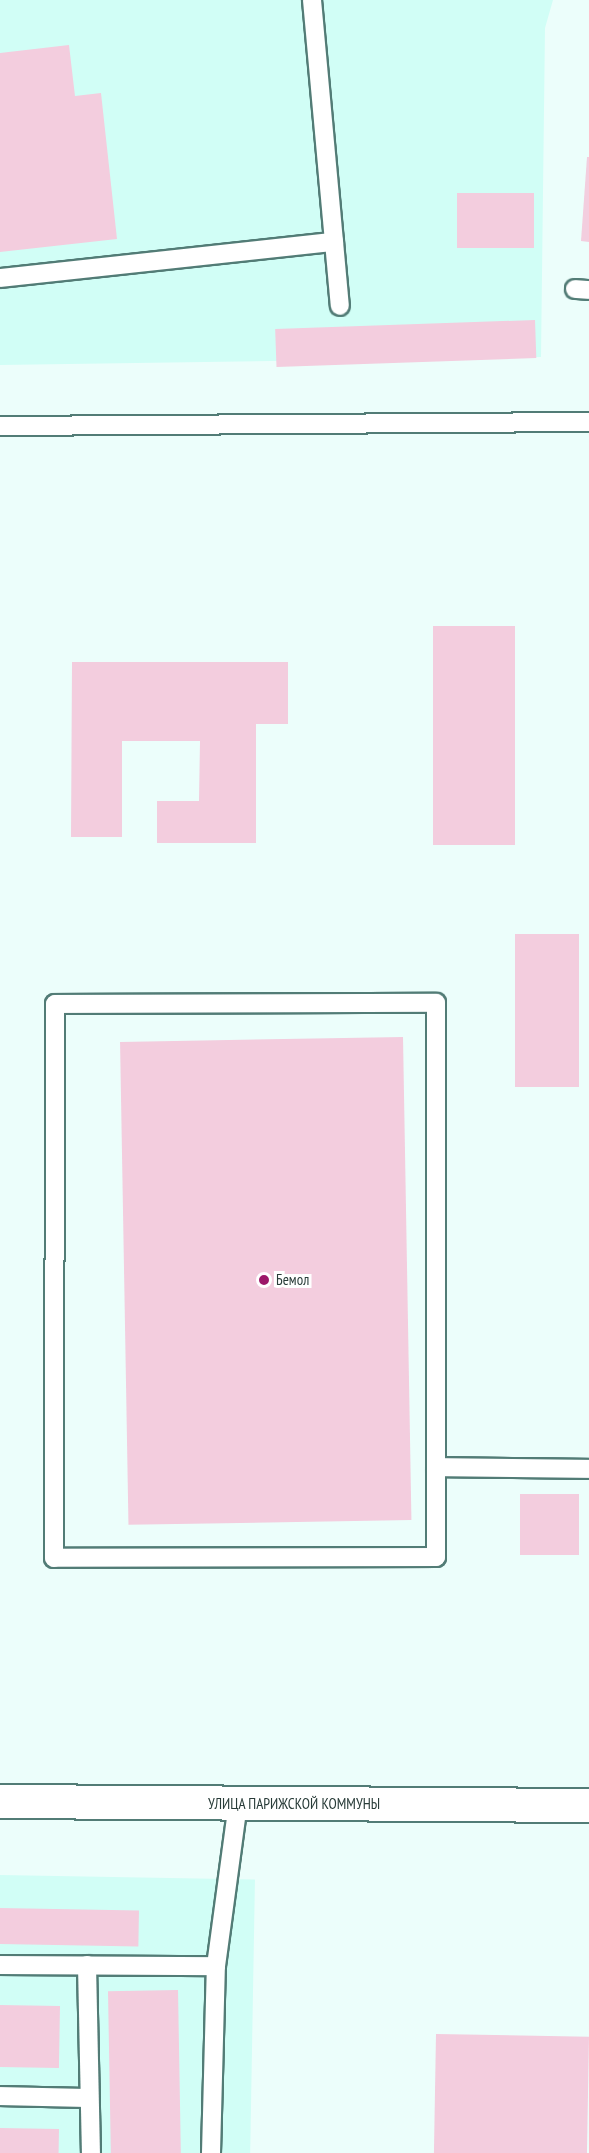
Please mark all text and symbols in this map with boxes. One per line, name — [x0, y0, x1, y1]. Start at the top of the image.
place label: Бемол — [276, 1271, 309, 1289]
marker: Бемол — [257, 1273, 271, 1287]
street label: УЛИЦА ПАРИЖСКОЙ КОММУНЫ — [208, 1795, 380, 1813]

